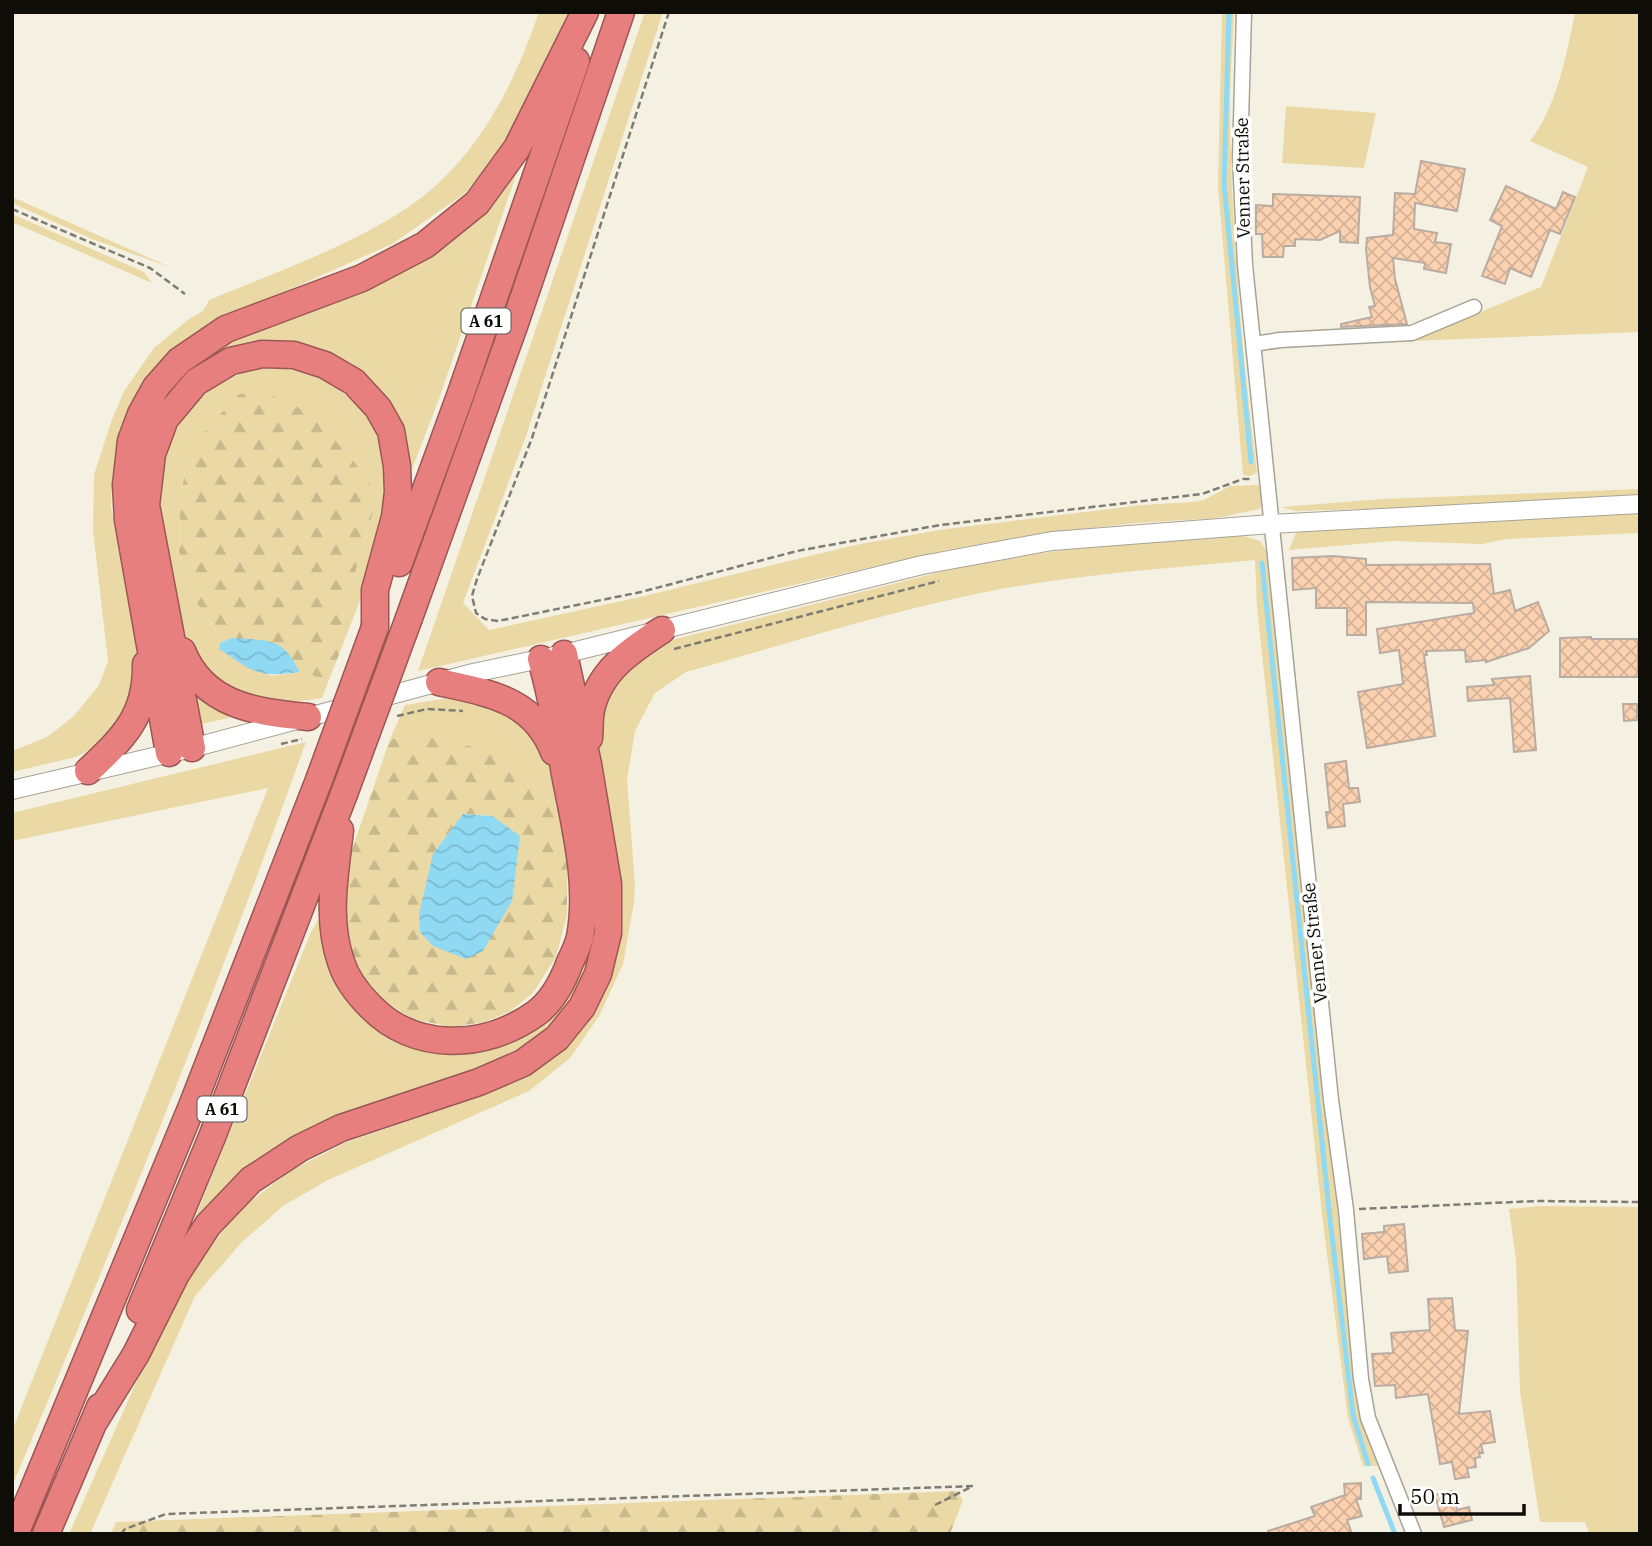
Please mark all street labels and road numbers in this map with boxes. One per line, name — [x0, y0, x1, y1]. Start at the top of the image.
street label: Venner Straße — [1230, 117, 1255, 239]
road number: A 61 — [462, 308, 510, 334]
street label: Venner Straße — [1297, 882, 1332, 1005]
road number: A 61 — [198, 1096, 246, 1121]

